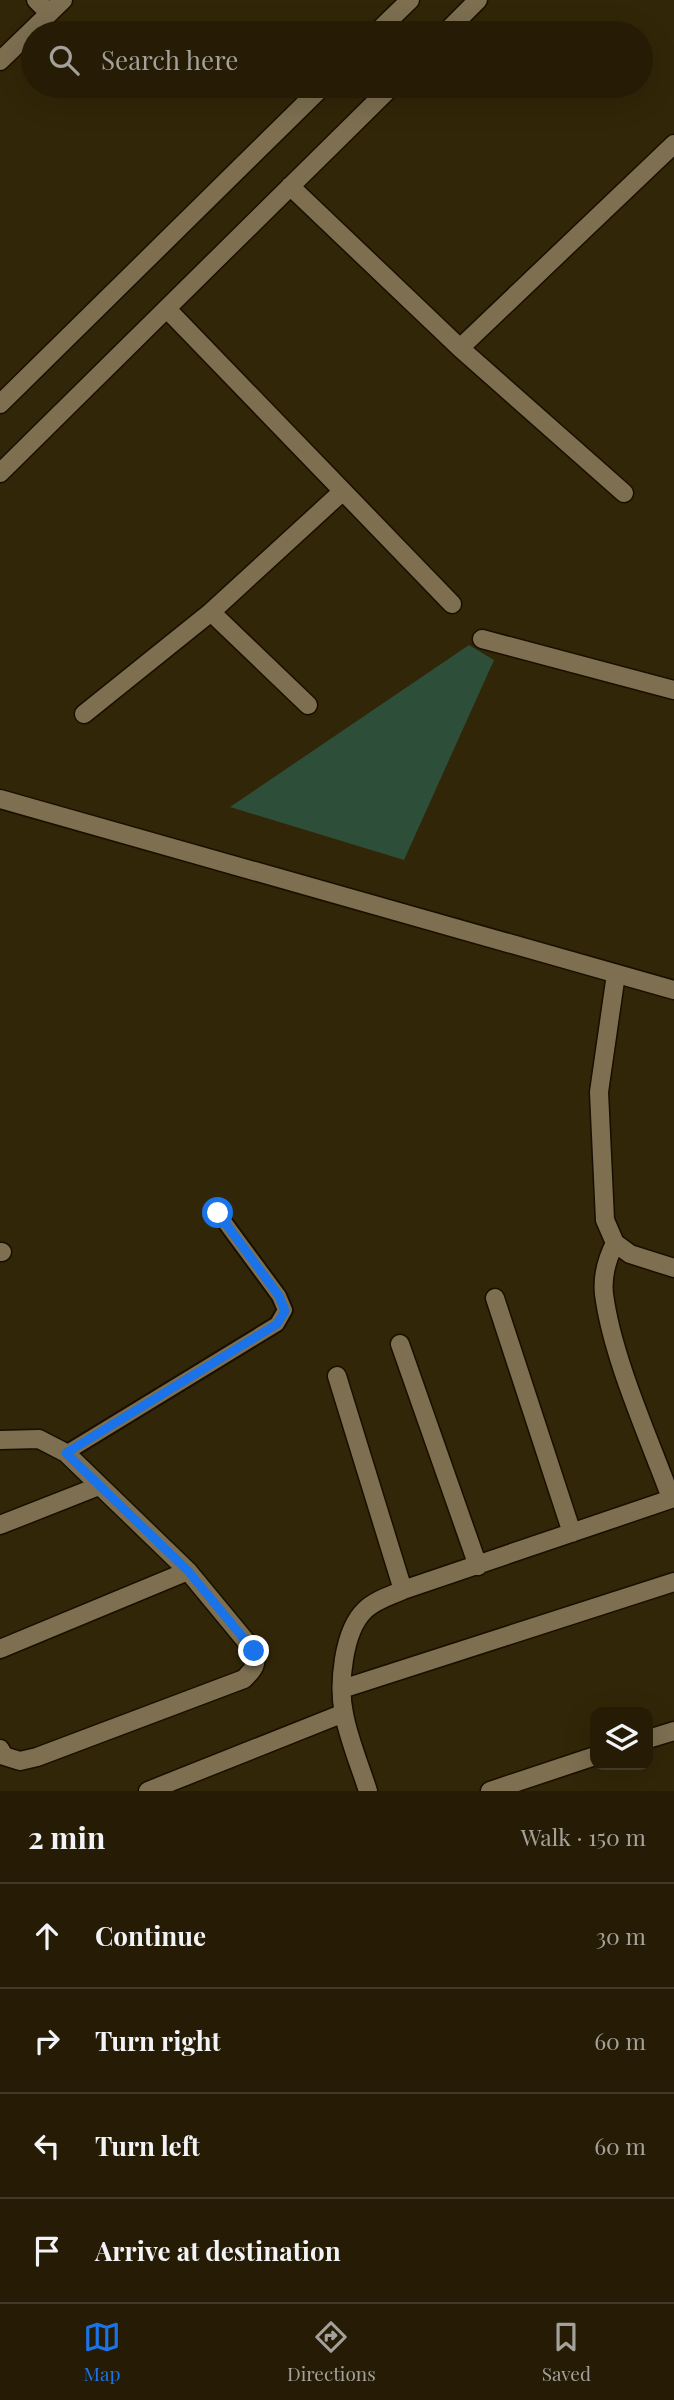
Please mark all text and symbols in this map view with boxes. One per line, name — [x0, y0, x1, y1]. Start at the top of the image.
search box — [21, 21, 653, 98]
icon: search — [45, 41, 83, 79]
text: Search here — [101, 42, 238, 77]
route start — [202, 1197, 233, 1228]
route end — [238, 1635, 269, 1666]
map controls — [590, 1707, 653, 1770]
button: layers — [590, 1707, 653, 1770]
text: 2 min — [28, 1817, 105, 1857]
text: Walk · 150 m — [521, 1821, 646, 1852]
icon: ahead — [28, 1917, 66, 1955]
text: Continue — [95, 1918, 206, 1953]
text: 30 m — [596, 1920, 646, 1951]
icon: right — [28, 2022, 66, 2060]
text: Turn right — [95, 2023, 221, 2058]
text: 60 m — [594, 2025, 646, 2056]
icon: left — [28, 2127, 66, 2165]
text: Turn left — [95, 2128, 200, 2163]
text: 60 m — [594, 2130, 646, 2161]
icon: arrive — [28, 2232, 66, 2270]
text: Arrive at destination — [95, 2233, 341, 2268]
tab: Map — [83, 2318, 121, 2386]
tab: Directions — [287, 2318, 376, 2386]
tab: Saved — [542, 2318, 591, 2386]

